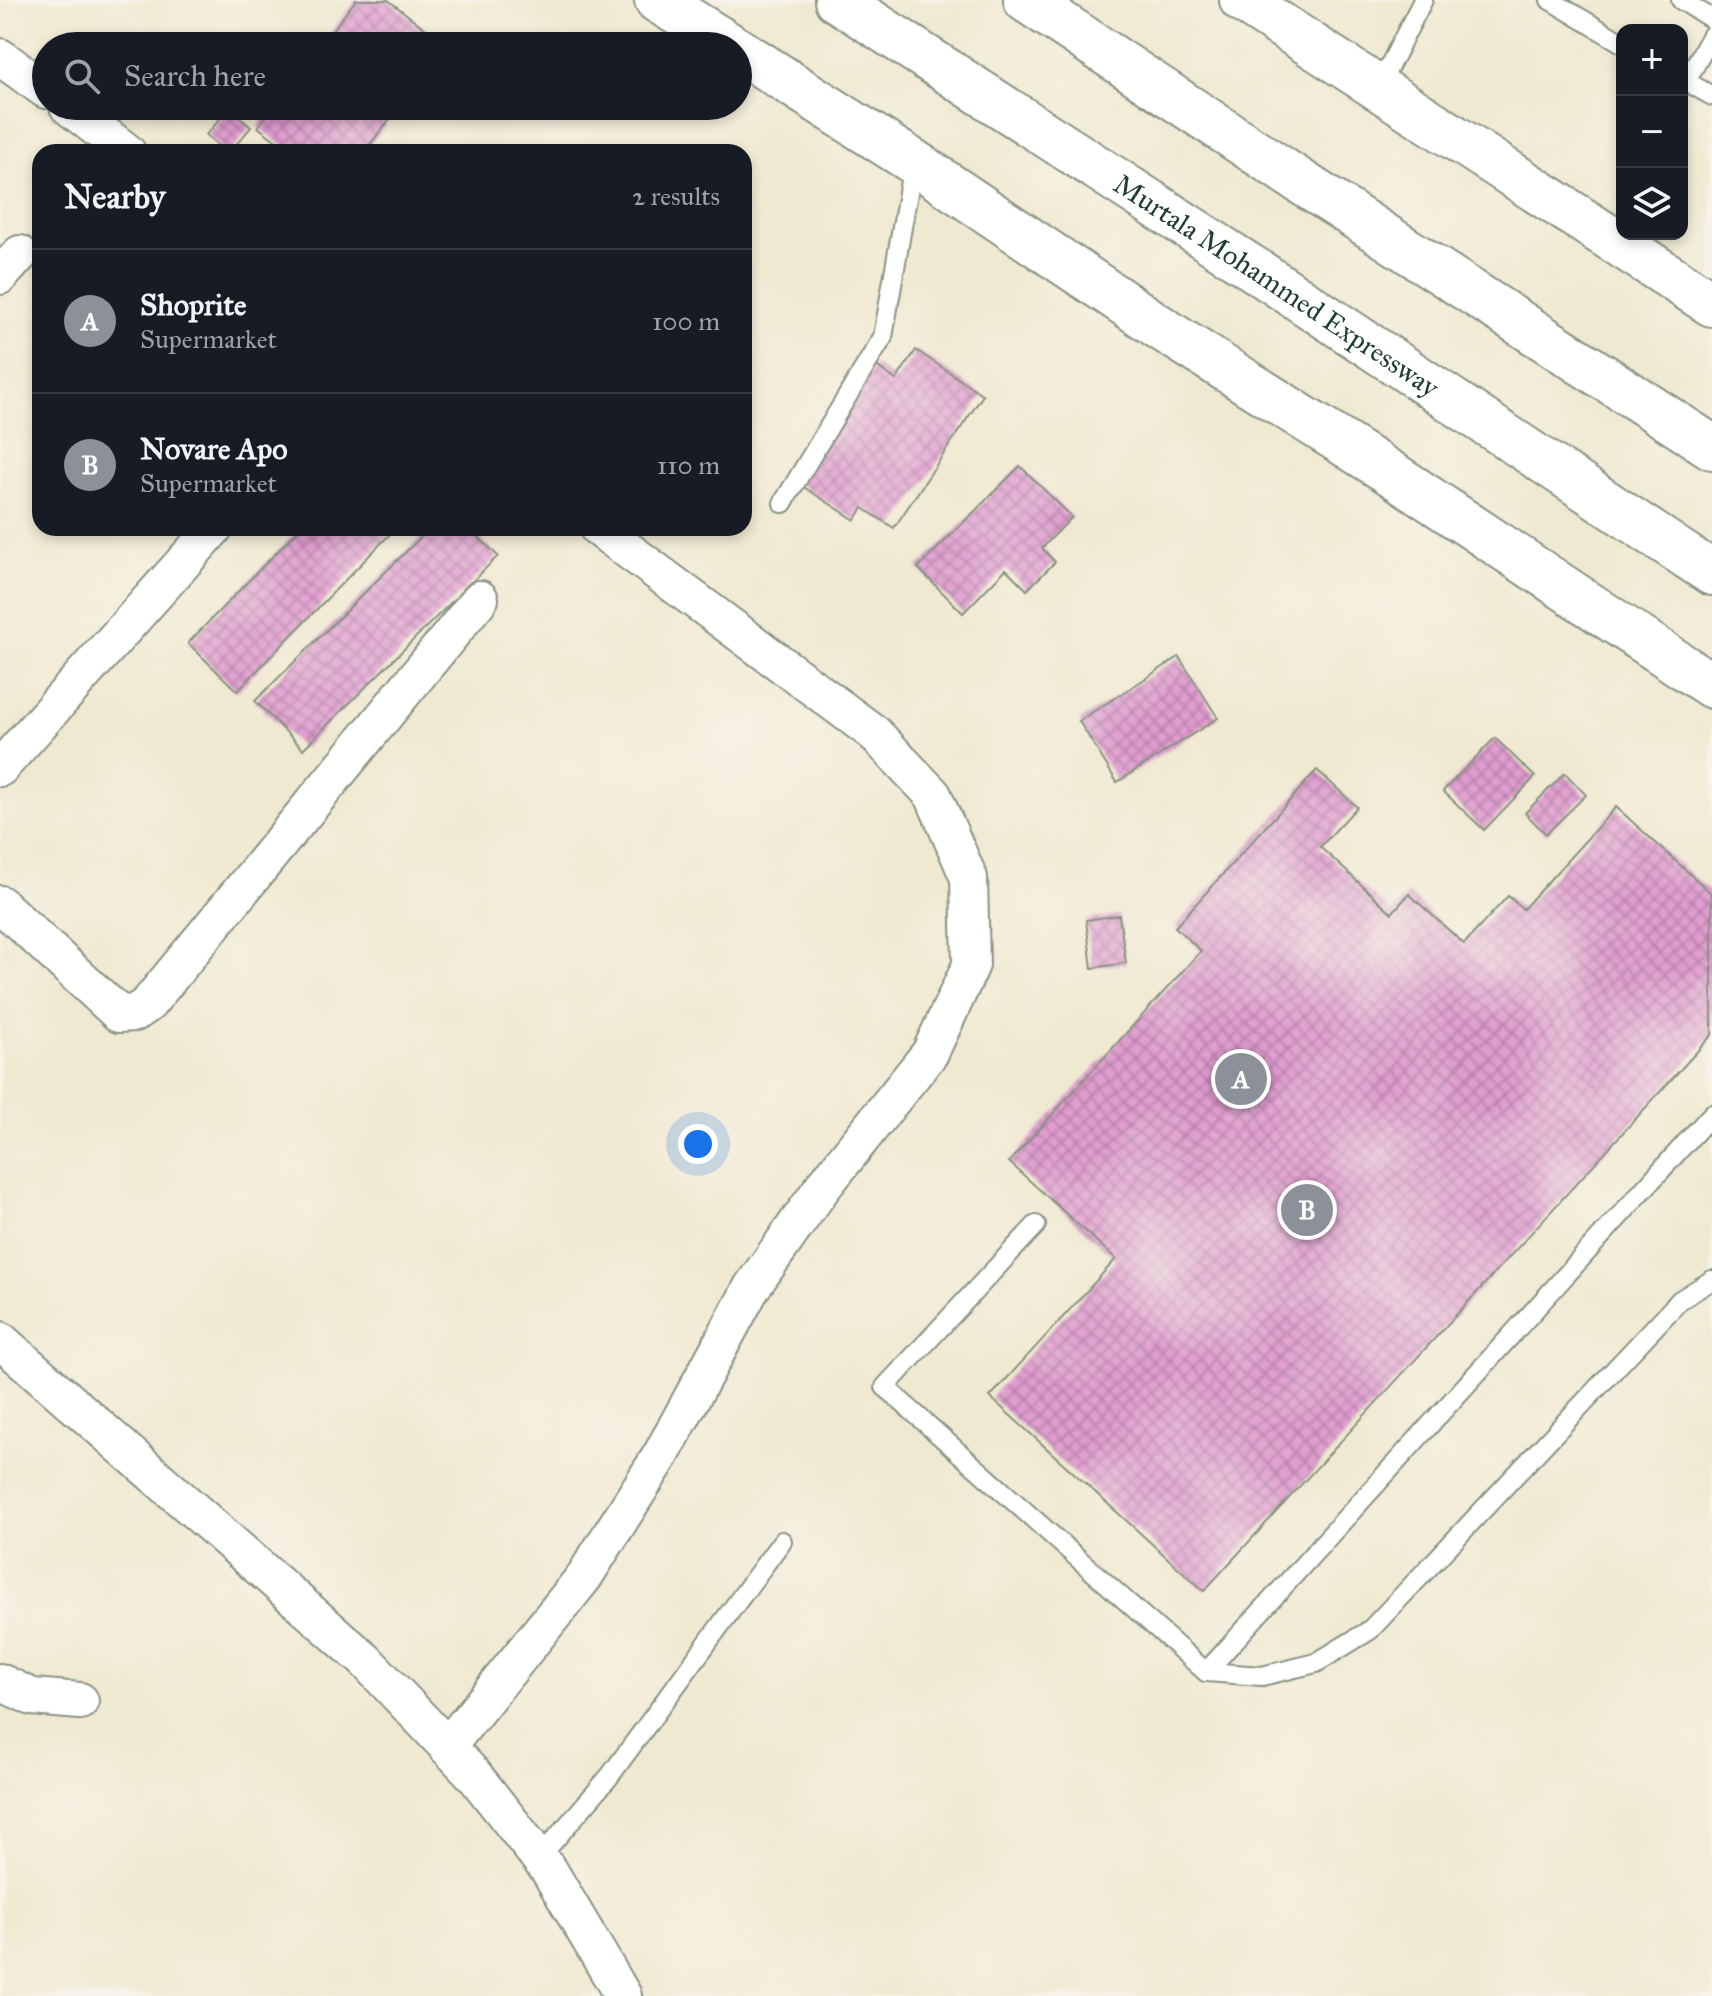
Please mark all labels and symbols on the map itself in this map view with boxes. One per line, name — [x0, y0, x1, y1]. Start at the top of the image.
street label: Murtala Mohammed Expressway — [1107, 166, 1446, 405]
pin: A — [1215, 1049, 1267, 1109]
your location — [678, 1124, 718, 1164]
pin: B — [1281, 1180, 1333, 1240]

